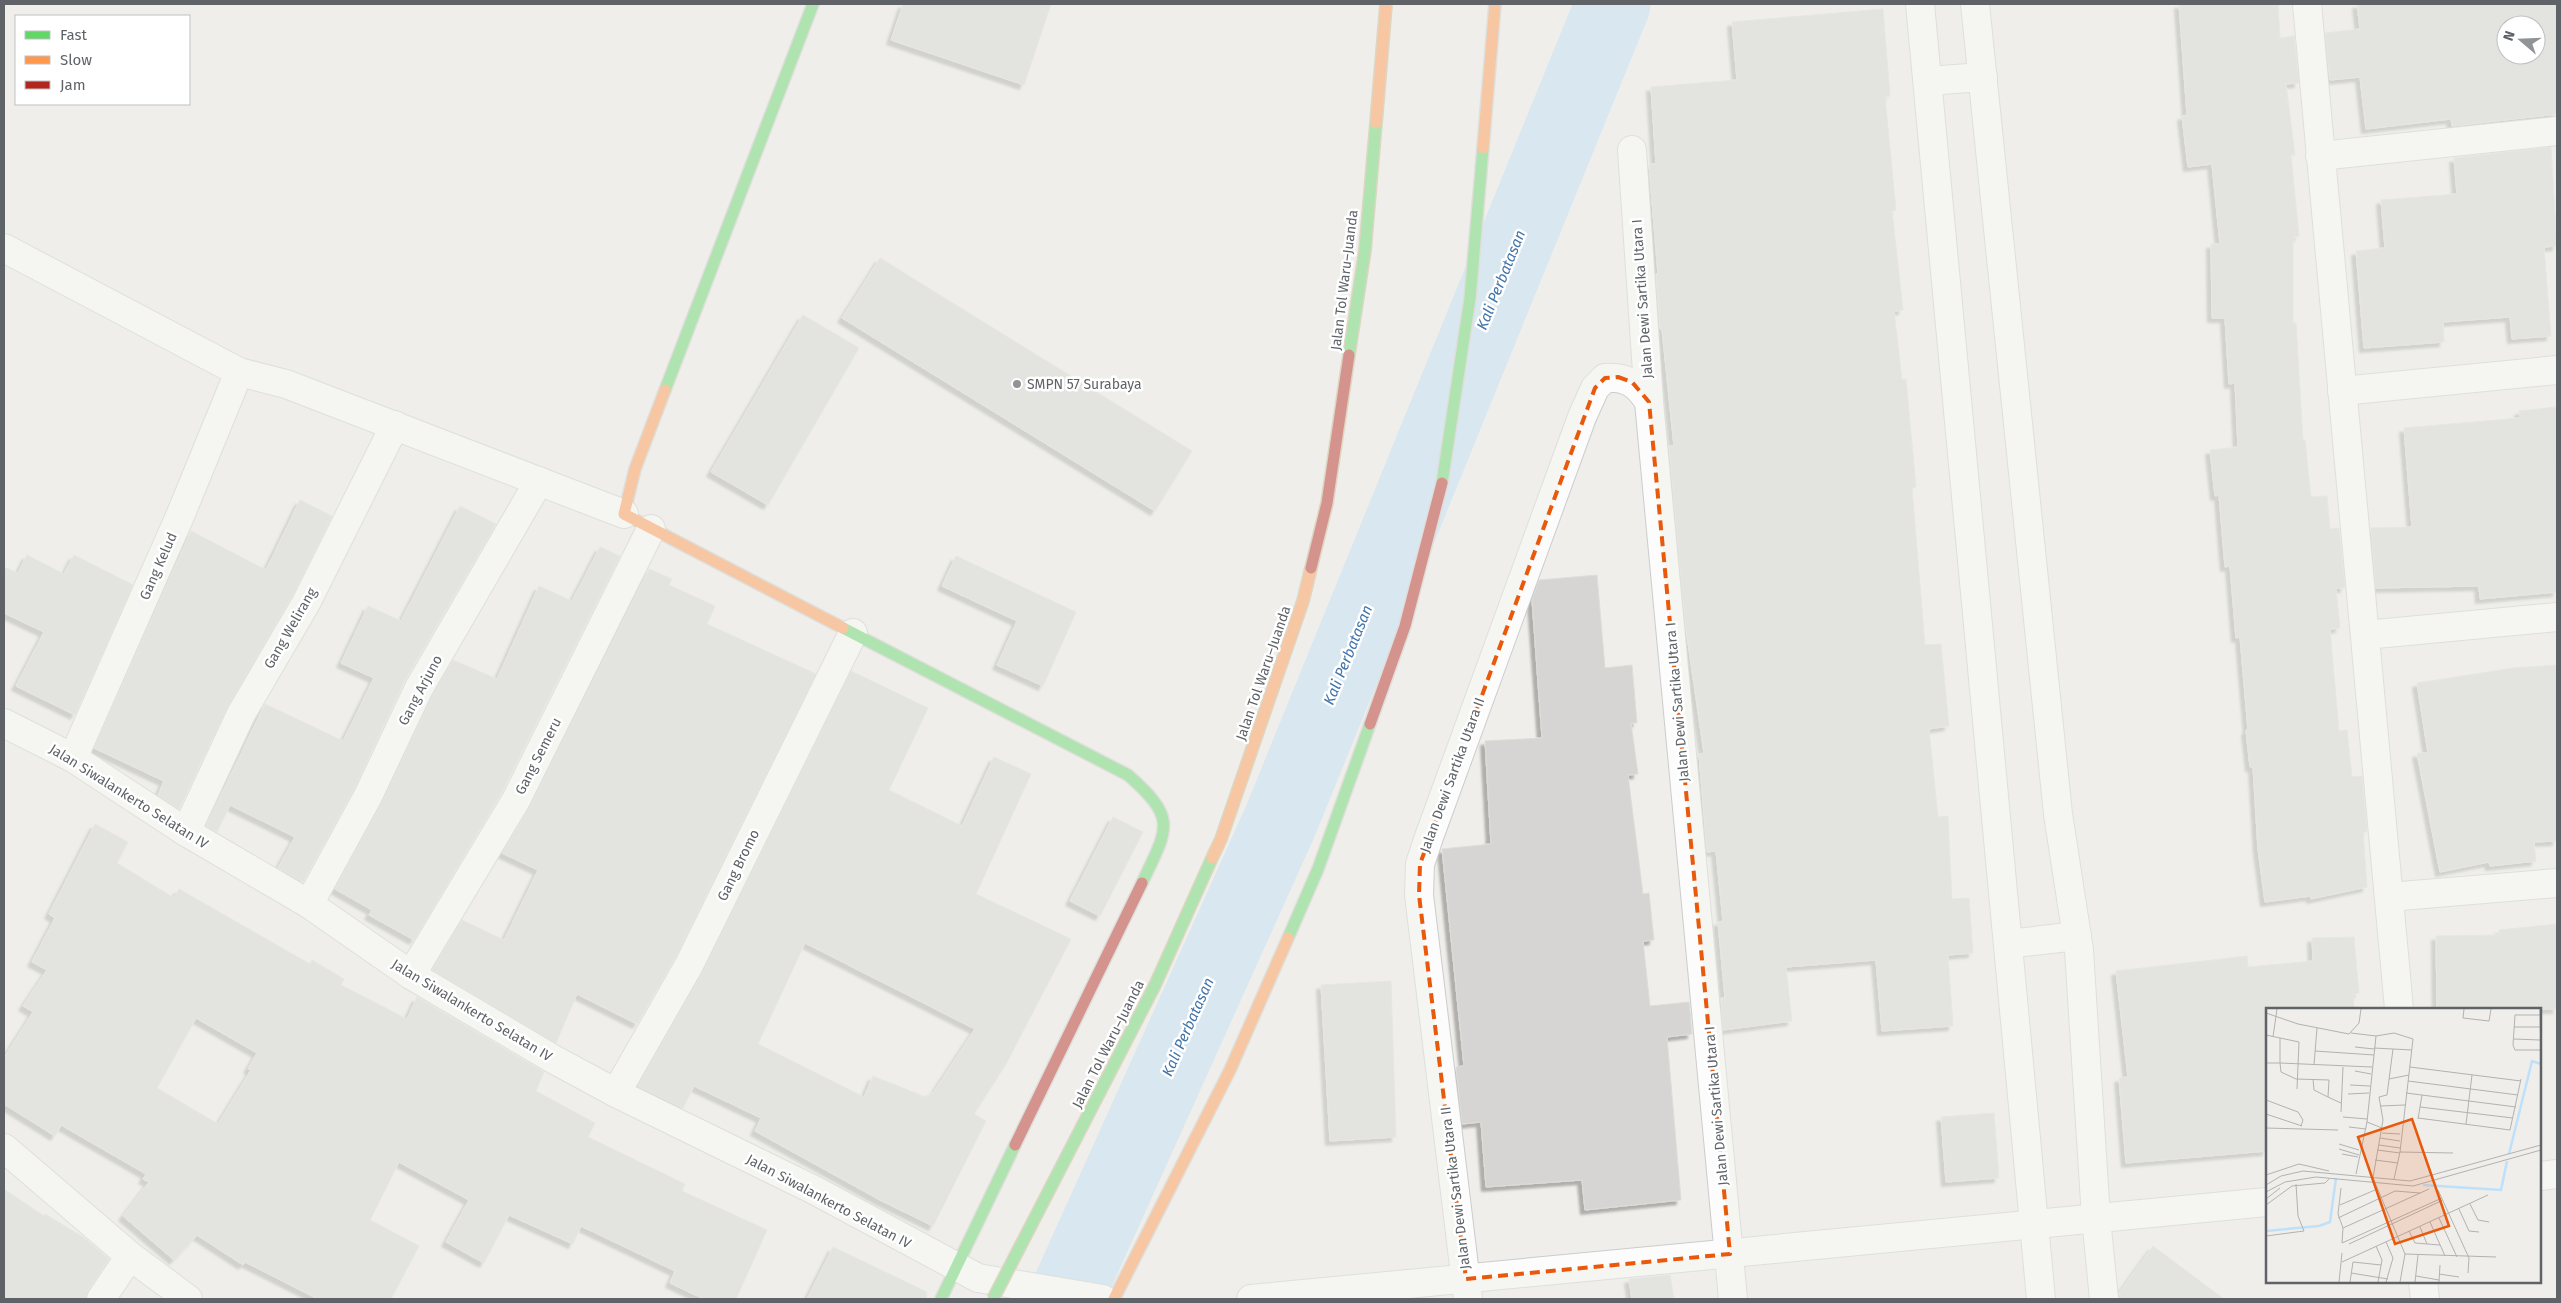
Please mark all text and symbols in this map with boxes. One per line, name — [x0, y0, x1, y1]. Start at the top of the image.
legend — [15, 15, 190, 105]
north arrow — [2496, 15, 2546, 65]
text: Fast — [60, 26, 87, 44]
text: N — [2500, 29, 2519, 43]
text: Slow — [60, 51, 92, 69]
text: Jam — [60, 76, 86, 94]
street label: Jalan Tol Waru–Juanda — [1327, 209, 1362, 351]
street label: Jalan Dewi Sartika Utara I — [1628, 219, 1657, 379]
water label: Kali Perbatasan — [1473, 227, 1529, 333]
place label: SMPN 57 Surabaya — [1027, 376, 1142, 393]
marker: SMPN 57 Surabaya — [1011, 378, 1023, 390]
street label: Gang Kelud — [136, 530, 181, 603]
street label: Gang Welirang — [260, 584, 321, 672]
water label: Kali Perbatasan — [1320, 602, 1376, 708]
street label: Jalan Tol Waru–Juanda — [1232, 604, 1295, 743]
street label: Jalan Dewi Sartika Utara I — [1662, 622, 1693, 782]
street label: Gang Arjuno — [395, 652, 446, 728]
street label: Jalan Dewi Sartika Utara II — [1416, 695, 1488, 855]
street label: Gang Semeru — [512, 715, 565, 798]
street label: Jalan Siwalankerto Selatan IV — [46, 740, 212, 853]
street label: Gang Bromo — [714, 827, 763, 904]
street label: Jalan Siwalankerto Selatan IV — [388, 956, 555, 1065]
water label: Kali Perbatasan — [1158, 975, 1218, 1079]
street label: Jalan Tol Waru–Juanda — [1069, 977, 1148, 1111]
inset map — [2266, 1008, 2541, 1283]
street label: Jalan Dewi Sartika Utara I — [1701, 1026, 1732, 1186]
street label: Jalan Dewi Sartika Utara II — [1437, 1106, 1474, 1270]
street label: Jalan Siwalankerto Selatan IV — [743, 1151, 914, 1252]

